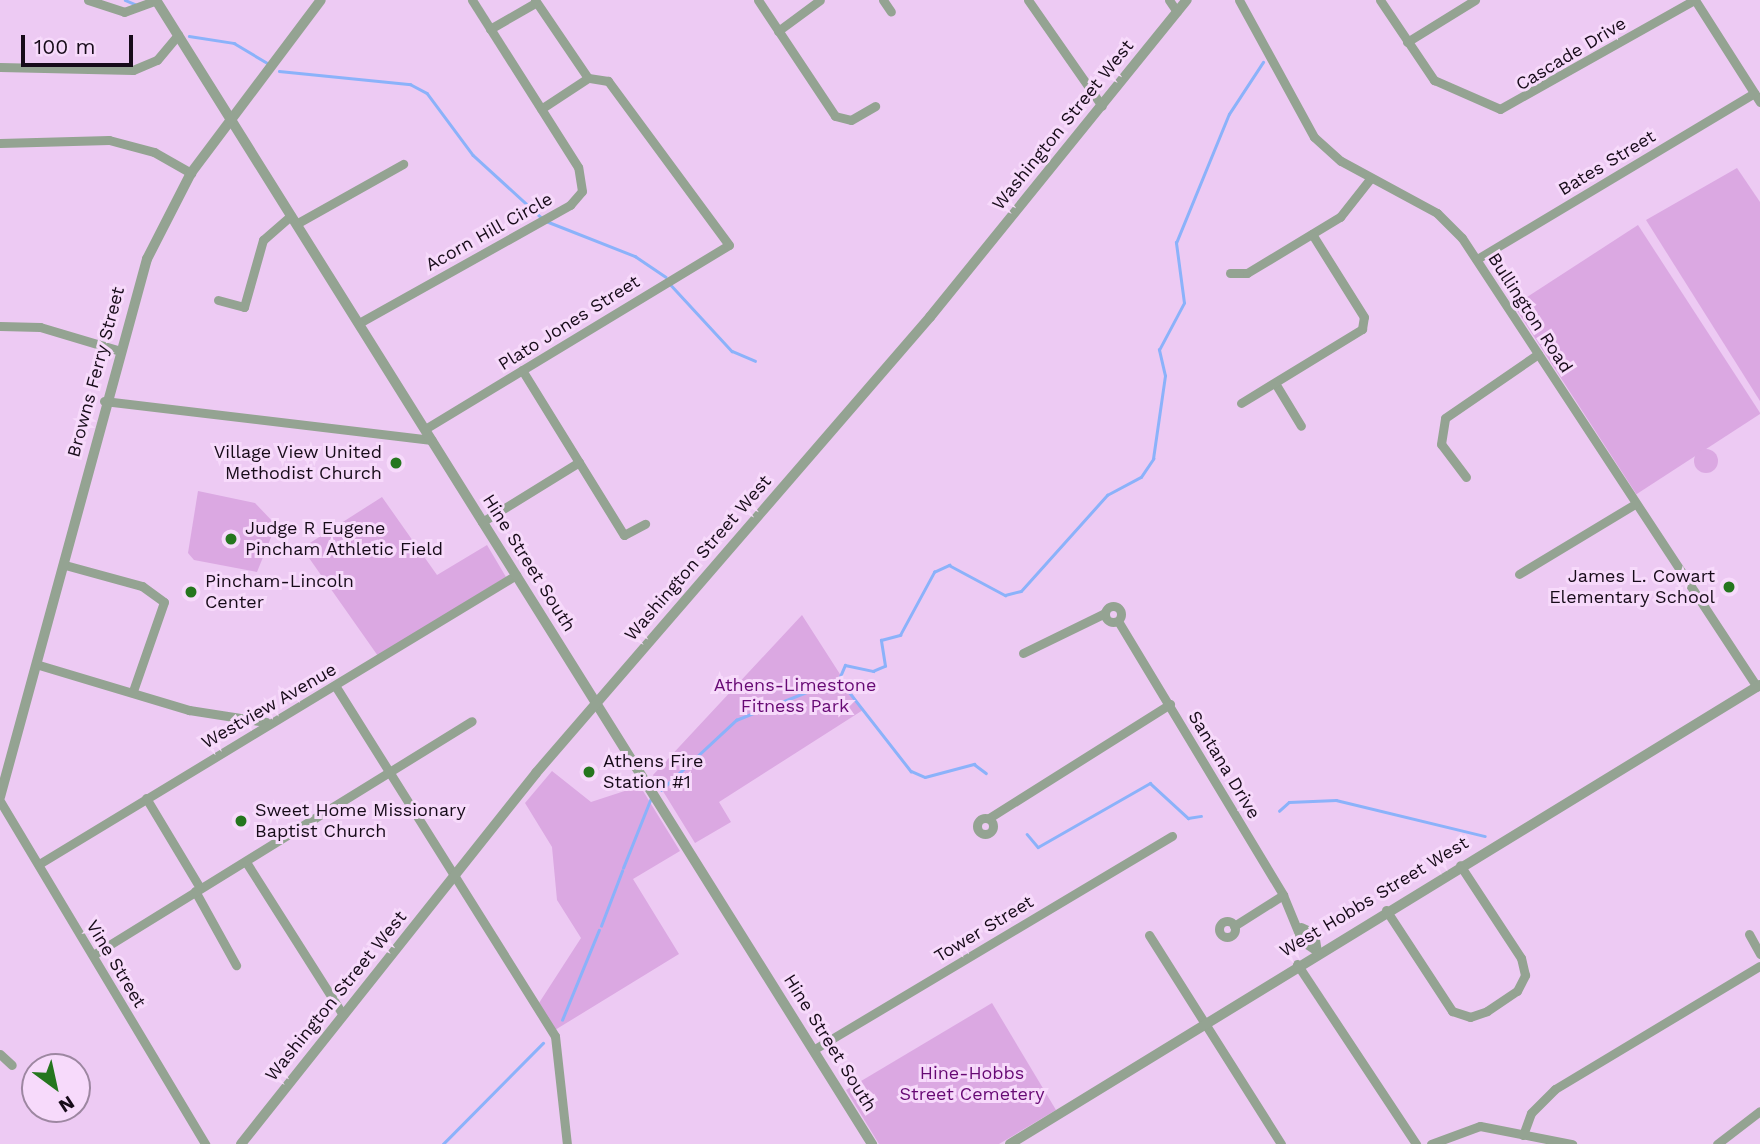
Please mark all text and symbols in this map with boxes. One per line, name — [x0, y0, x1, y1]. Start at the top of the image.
street label: Cascade Drive — [1512, 13, 1630, 95]
scale bar — [24, 21, 136, 65]
text: 100 m — [34, 34, 96, 59]
street label: Washington Street West — [988, 35, 1138, 215]
street label: Bates Street — [1555, 126, 1659, 200]
street label: Acorn Hill Circle — [421, 188, 557, 276]
street label: Bullington Road — [1483, 249, 1577, 377]
street label: Plato Jones Street — [494, 271, 644, 375]
street label: Browns Ferry Street — [63, 284, 129, 460]
place label: Village View United Methodist Church — [213, 442, 382, 484]
marker: Village View United Methodist Church — [388, 455, 404, 471]
street label: Washington Street West — [620, 471, 776, 645]
street label: Hine Street South — [478, 490, 580, 636]
place label: Judge R Eugene Pincham Athletic Field — [245, 518, 444, 560]
marker: Judge R Eugene Pincham Athletic Field — [223, 531, 239, 547]
place label: James L. Cowart Elementary School — [1549, 566, 1715, 608]
place label: Pincham-Lincoln Center — [205, 571, 354, 614]
marker: James L. Cowart Elementary School — [1721, 579, 1737, 595]
marker: Pincham-Lincoln Center — [183, 584, 199, 600]
street label: Westview Avenue — [197, 658, 341, 754]
park label: Athens-Limestone Fitness Park — [714, 675, 876, 718]
street label: Santana Drive — [1183, 707, 1265, 823]
place label: Athens Fire Station #1 — [603, 751, 703, 794]
marker: Athens Fire Station #1 — [581, 764, 597, 780]
place label: Sweet Home Missionary Baptist Church — [255, 800, 466, 842]
marker: Sweet Home Missionary Baptist Church — [233, 813, 249, 829]
street label: West Hobbs Street West — [1276, 832, 1472, 962]
street label: Tower Street — [930, 891, 1038, 967]
street label: Washington Street West — [261, 906, 411, 1086]
street label: Vine Street — [81, 916, 151, 1012]
street label: Hine Street South — [779, 970, 881, 1116]
north arrow — [21, 1053, 91, 1123]
park label: Hine-Hobbs Street Cemetery — [900, 1063, 1044, 1106]
text: N — [54, 1091, 79, 1118]

